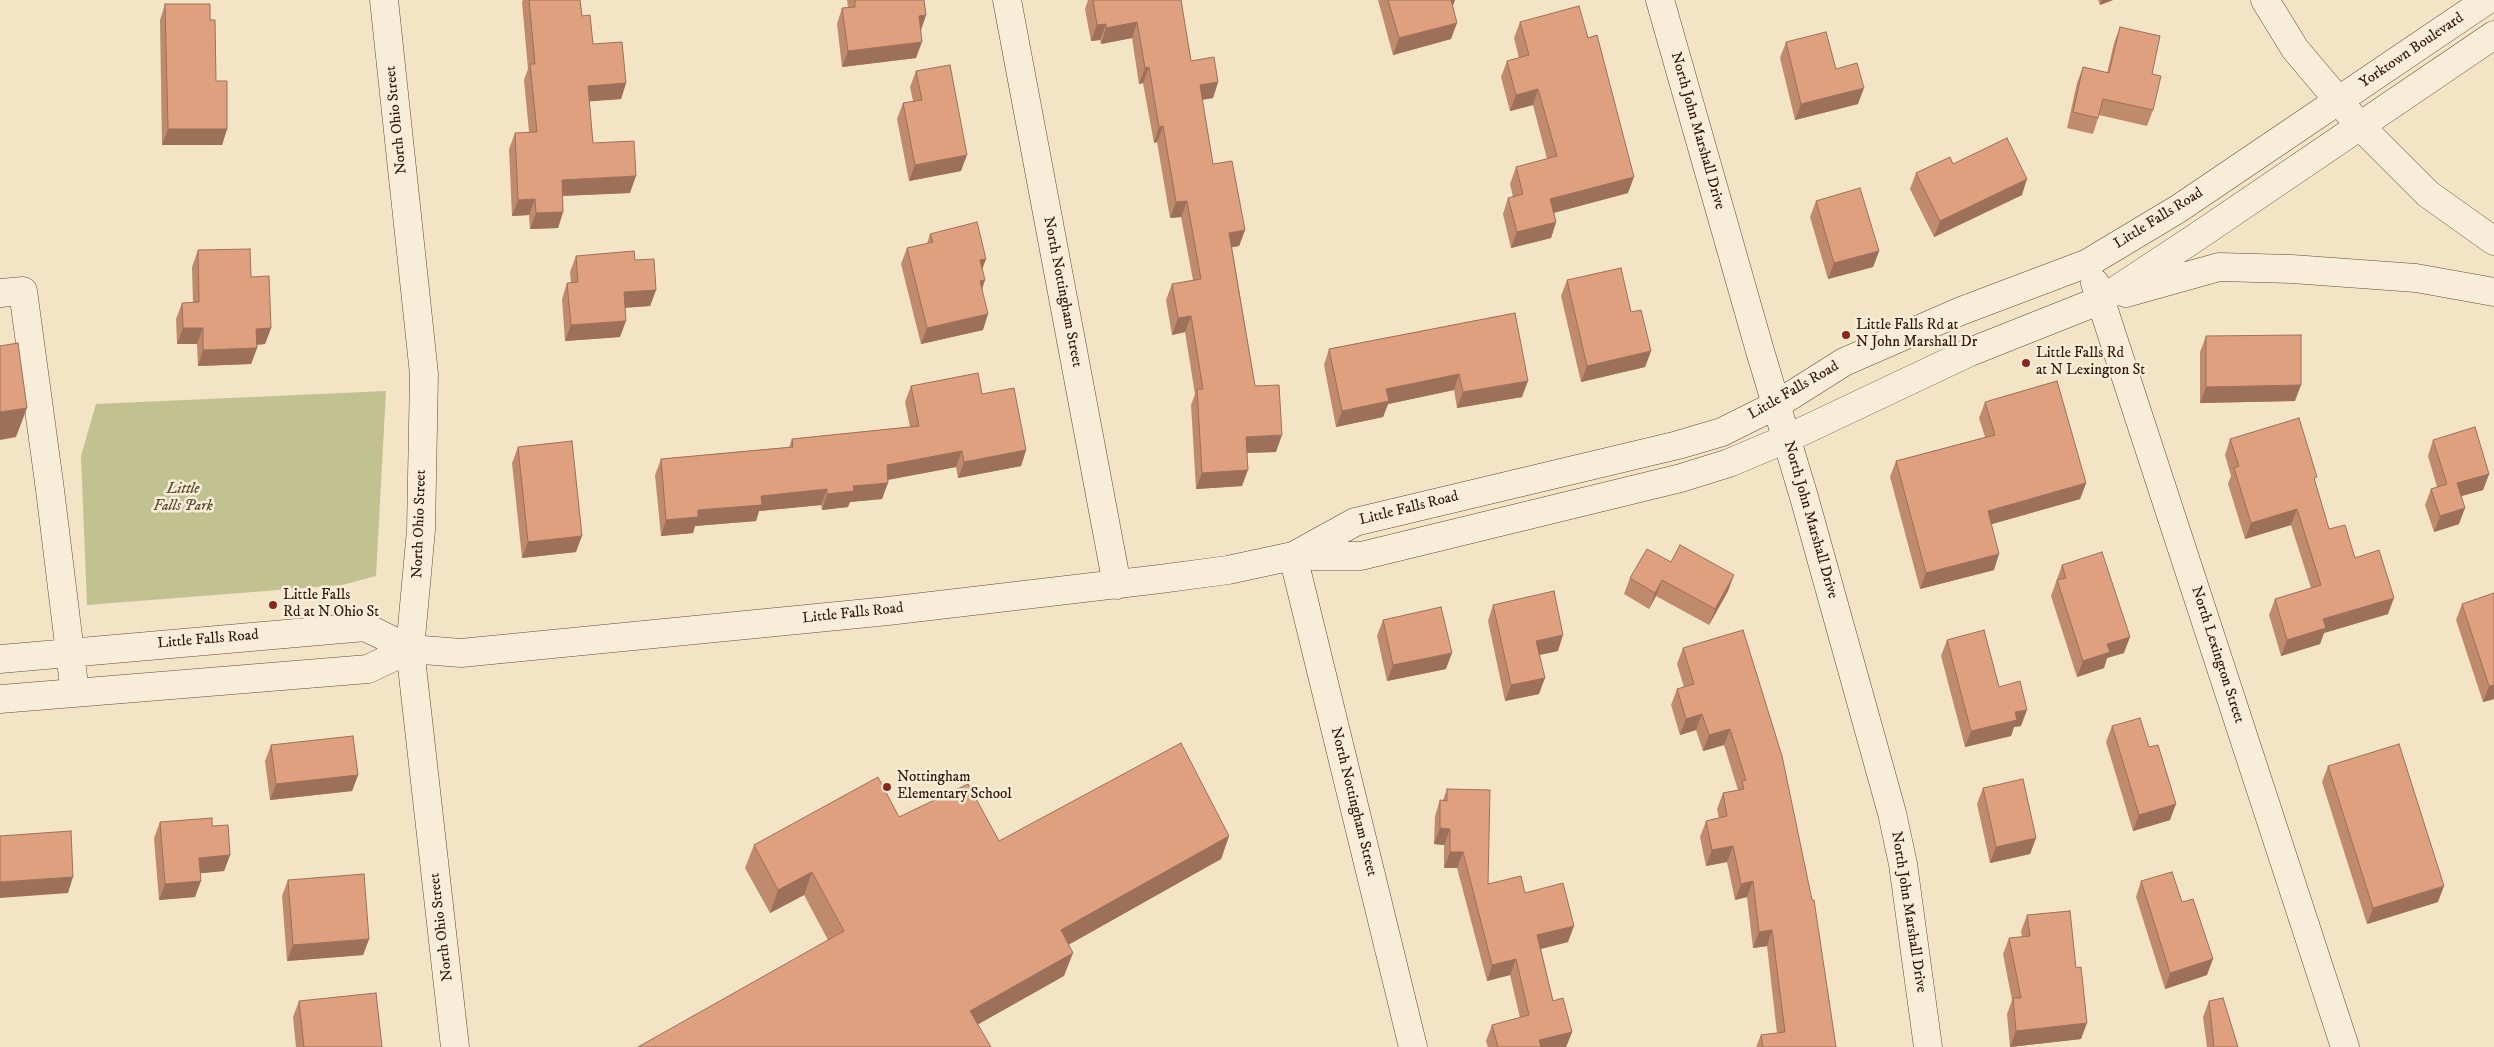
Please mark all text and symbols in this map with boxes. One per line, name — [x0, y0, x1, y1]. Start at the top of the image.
street label: Yorktown Boulevard — [2356, 9, 2468, 93]
street label: North John Marshall Drive — [1666, 50, 1728, 212]
street label: North Ohio Street — [382, 65, 412, 175]
street label: Little Falls Road — [2111, 184, 2207, 254]
street label: North Nottingham Street — [1039, 215, 1085, 369]
place label: Little Falls Rd at N John Marshall Dr — [1856, 317, 1977, 352]
marker: Little Falls Rd at N John Marshall Dr — [1840, 329, 1852, 341]
place label: Little Falls Rd at N Lexington St — [2036, 345, 2145, 380]
marker: Little Falls Rd at N Lexington St — [2020, 357, 2032, 369]
street label: Little Falls Road — [1746, 358, 1842, 424]
street label: North John Marshall Drive — [1779, 439, 1841, 601]
street label: North Ohio Street — [409, 469, 431, 579]
park label: Little Falls Park — [153, 481, 213, 516]
street label: Little Falls Road — [1358, 488, 1460, 530]
street label: North Lexington Street — [2186, 584, 2248, 726]
place label: Little Falls Rd at N Ohio St — [283, 587, 379, 622]
marker: Little Falls Rd at N Ohio St — [267, 599, 279, 611]
street label: Little Falls Road — [802, 600, 904, 628]
street label: Little Falls Road — [157, 627, 259, 653]
street label: North Nottingham Street — [1326, 726, 1380, 878]
place label: Nottingham Elementary School — [897, 769, 1012, 804]
marker: Nottingham Elementary School — [881, 781, 893, 793]
street label: North John Marshall Drive — [1886, 830, 1930, 994]
street label: North Ohio Street — [426, 872, 458, 982]

